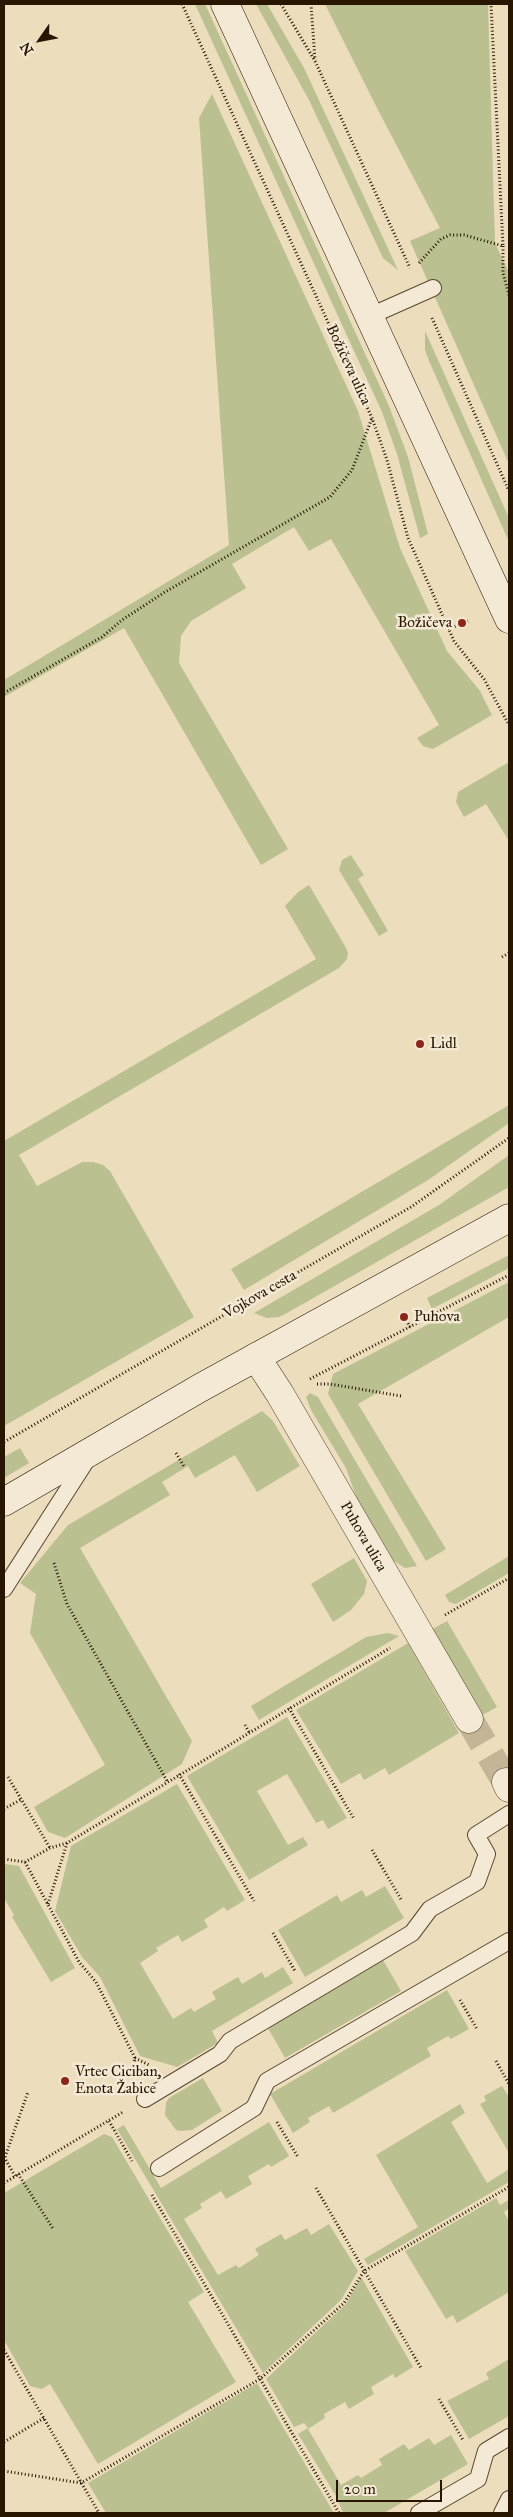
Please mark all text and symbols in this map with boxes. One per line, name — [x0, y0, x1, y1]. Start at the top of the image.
north arrow — [15, 15, 65, 65]
text: N — [17, 39, 37, 58]
street label: Božičeva ulica — [322, 322, 374, 408]
place label: Božičeva — [397, 614, 452, 632]
marker: Božičeva — [456, 617, 468, 629]
place label: Lidl — [430, 1035, 457, 1053]
marker: Lidl — [414, 1038, 426, 1050]
street label: Vojkova cesta — [220, 1267, 300, 1323]
place label: Puhova — [414, 1308, 460, 1326]
marker: Puhova — [398, 1311, 410, 1323]
street label: Puhova ulica — [336, 1499, 390, 1575]
place label: Vrtec Ciciban, Enota Žabice — [75, 2063, 161, 2098]
marker: Vrtec Ciciban, Enota Žabice — [59, 2075, 71, 2087]
scale bar — [338, 2470, 444, 2502]
text: 20 m — [344, 2480, 376, 2498]

